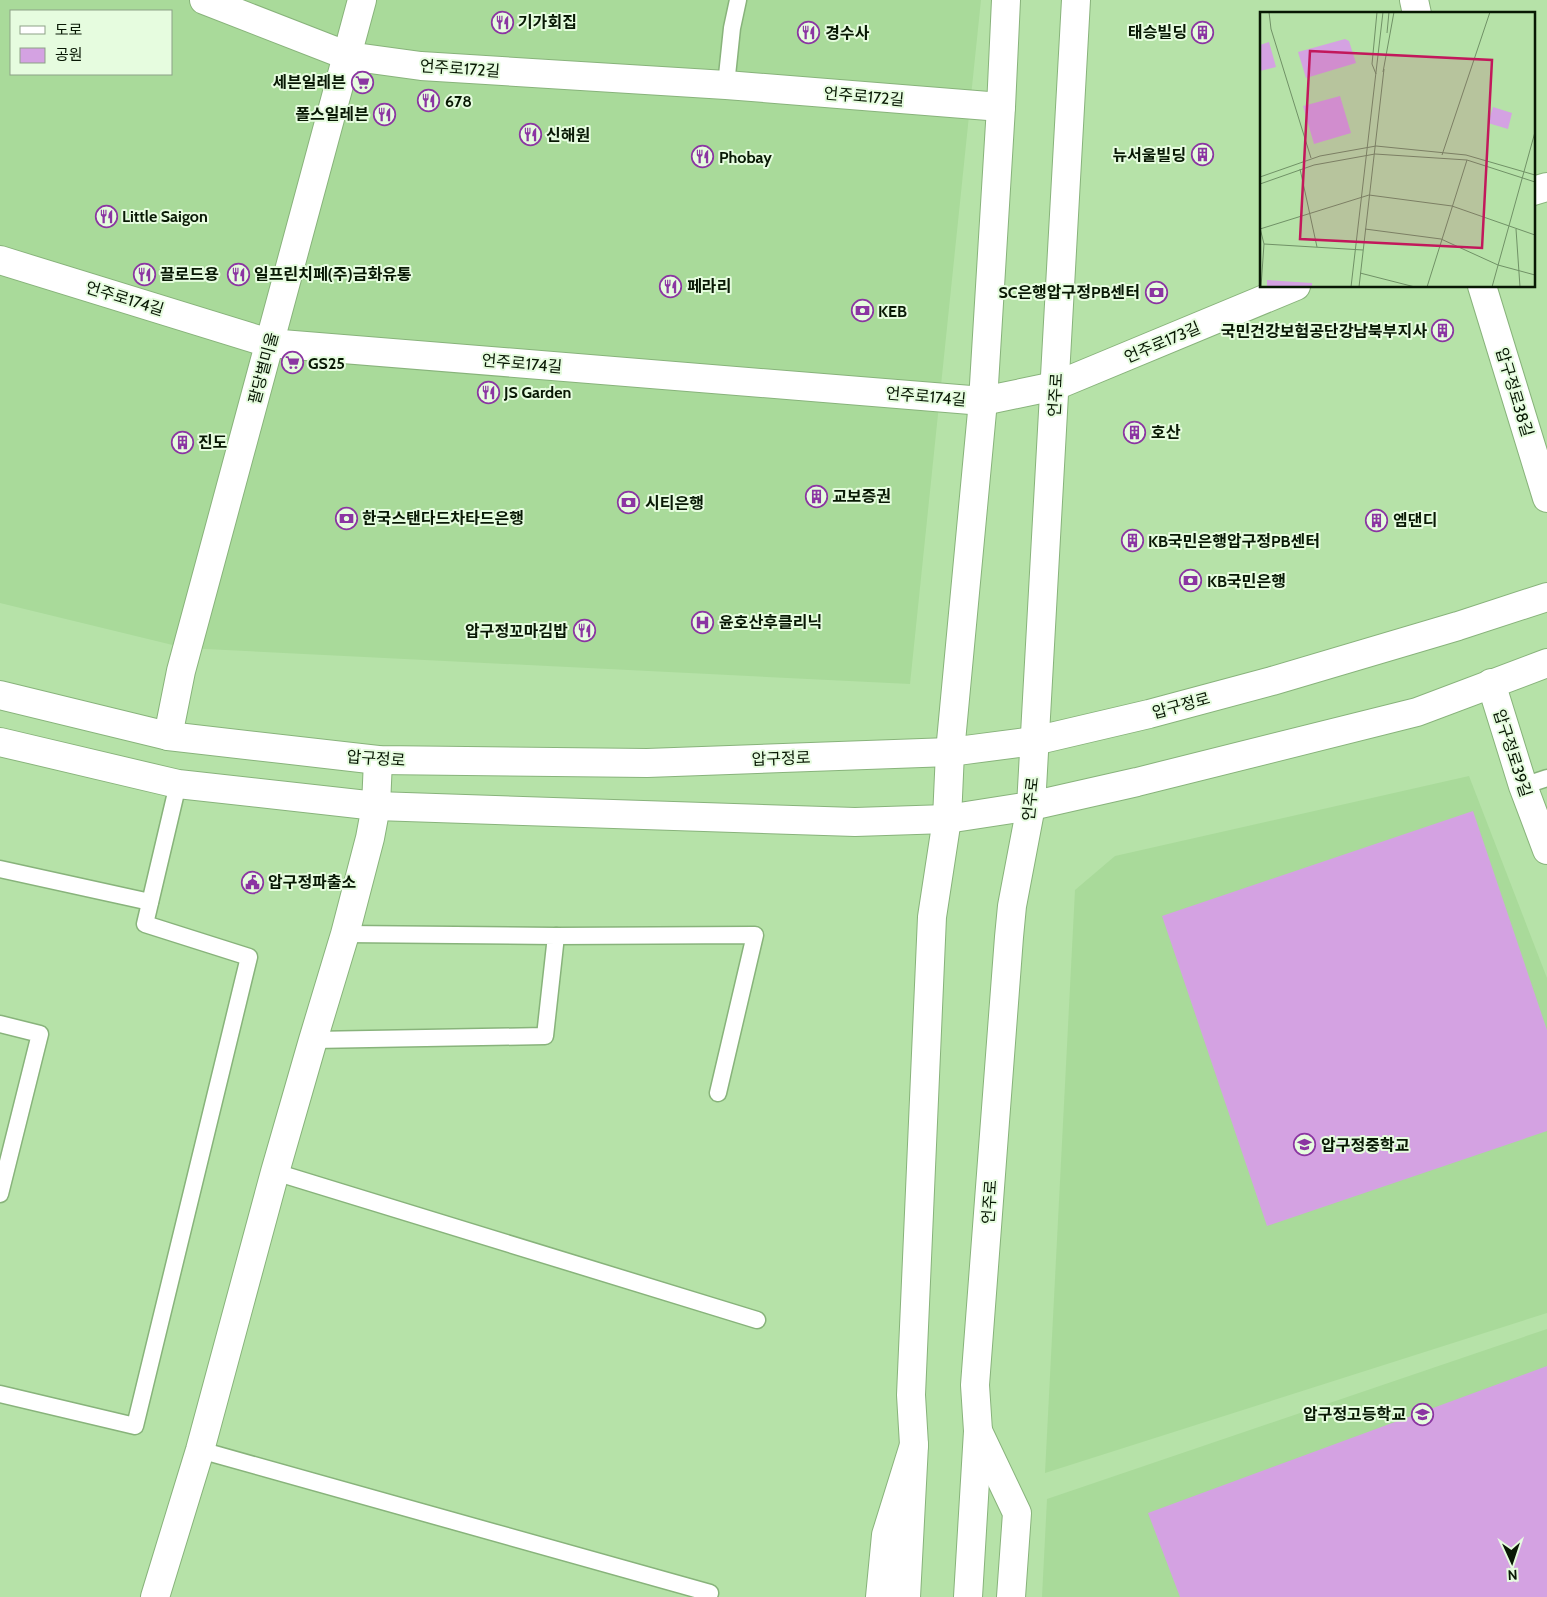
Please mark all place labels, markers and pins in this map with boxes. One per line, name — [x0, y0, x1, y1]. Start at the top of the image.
restaurant icon: 기가회집 — [490, 10, 514, 34]
place label: 기가회집 — [518, 13, 577, 32]
building icon: 태승빌딩 — [1191, 20, 1215, 44]
restaurant icon: 경수사 — [797, 21, 821, 45]
place label: 태승빌딩 — [1128, 23, 1187, 42]
place label: 경수사 — [825, 24, 869, 43]
supermarket icon: 세븐일레븐 — [350, 70, 374, 94]
place label: 세븐일레븐 — [272, 73, 346, 92]
restaurant icon: 678 — [417, 89, 441, 113]
place label: 678 — [445, 92, 472, 111]
restaurant icon: 폴스일레븐 — [373, 102, 397, 126]
place label: 폴스일레븐 — [295, 105, 369, 124]
restaurant icon: 신해원 — [518, 123, 542, 147]
place label: 신해원 — [546, 126, 590, 145]
building icon: 뉴서울빌딩 — [1190, 143, 1214, 167]
restaurant icon: Phobay — [691, 145, 715, 169]
place label: 뉴서울빌딩 — [1112, 146, 1186, 165]
place label: Phobay — [719, 148, 772, 167]
restaurant icon: Little Saigon — [94, 204, 118, 228]
place label: Little Saigon — [122, 207, 208, 226]
restaurant icon: 끌로드용 — [132, 262, 156, 286]
restaurant icon: 일프린치페(주)금화유통 — [226, 262, 250, 286]
place label: 끌로드용 — [160, 265, 219, 284]
place label: 일프린치페(주)금화유통 — [254, 265, 412, 284]
restaurant icon: 페라리 — [659, 274, 683, 298]
place label: 페라리 — [687, 277, 731, 296]
bank icon: SC은행압구정PB센터 — [1144, 280, 1168, 304]
place label: SC은행압구정PB센터 — [998, 283, 1140, 302]
bank icon: KEB — [850, 299, 874, 323]
place label: KEB — [878, 302, 907, 321]
building icon: 국민건강보험공단강남북부지사 — [1431, 319, 1455, 343]
place label: 국민건강보험공단강남북부지사 — [1221, 322, 1427, 341]
supermarket icon: GS25 — [280, 351, 304, 375]
place label: GS25 — [308, 354, 345, 373]
restaurant icon: JS Garden — [476, 380, 500, 404]
place label: JS Garden — [503, 383, 571, 402]
building icon: 호산 — [1123, 420, 1147, 444]
place label: 호산 — [1151, 423, 1181, 442]
building icon: 진도 — [170, 430, 194, 454]
place label: 진도 — [198, 433, 227, 452]
building icon: 교보증권 — [804, 484, 828, 508]
place label: 교보증권 — [832, 487, 891, 506]
bank icon: 시티은행 — [617, 491, 641, 515]
place label: 시티은행 — [645, 494, 704, 513]
bank icon: 한국스탠다드차타드은행 — [334, 506, 358, 530]
building icon: 엠댄디 — [1365, 508, 1389, 532]
place label: 한국스탠다드차타드은행 — [362, 509, 524, 528]
place label: 엠댄디 — [1393, 511, 1437, 530]
building icon: KB국민은행압구정PB센터 — [1120, 529, 1144, 553]
place label: KB국민은행압구정PB센터 — [1148, 532, 1320, 551]
bank icon: KB국민은행 — [1179, 569, 1203, 593]
place label: KB국민은행 — [1207, 572, 1286, 591]
hospital icon: 윤호산후클리닉 — [691, 610, 715, 634]
place label: 윤호산후클리닉 — [719, 613, 822, 632]
restaurant icon: 압구정꼬마김밥 — [572, 619, 596, 643]
place label: 압구정꼬마김밥 — [465, 622, 568, 641]
public building icon: 압구정파출소 — [240, 870, 264, 894]
place label: 압구정파출소 — [268, 873, 357, 892]
school or university icon: 압구정중학교 — [1293, 1133, 1317, 1157]
place label: 압구정중학교 — [1321, 1136, 1410, 1155]
school or university icon: 압구정고등학교 — [1410, 1402, 1434, 1426]
place label: 압구정고등학교 — [1303, 1405, 1406, 1424]

